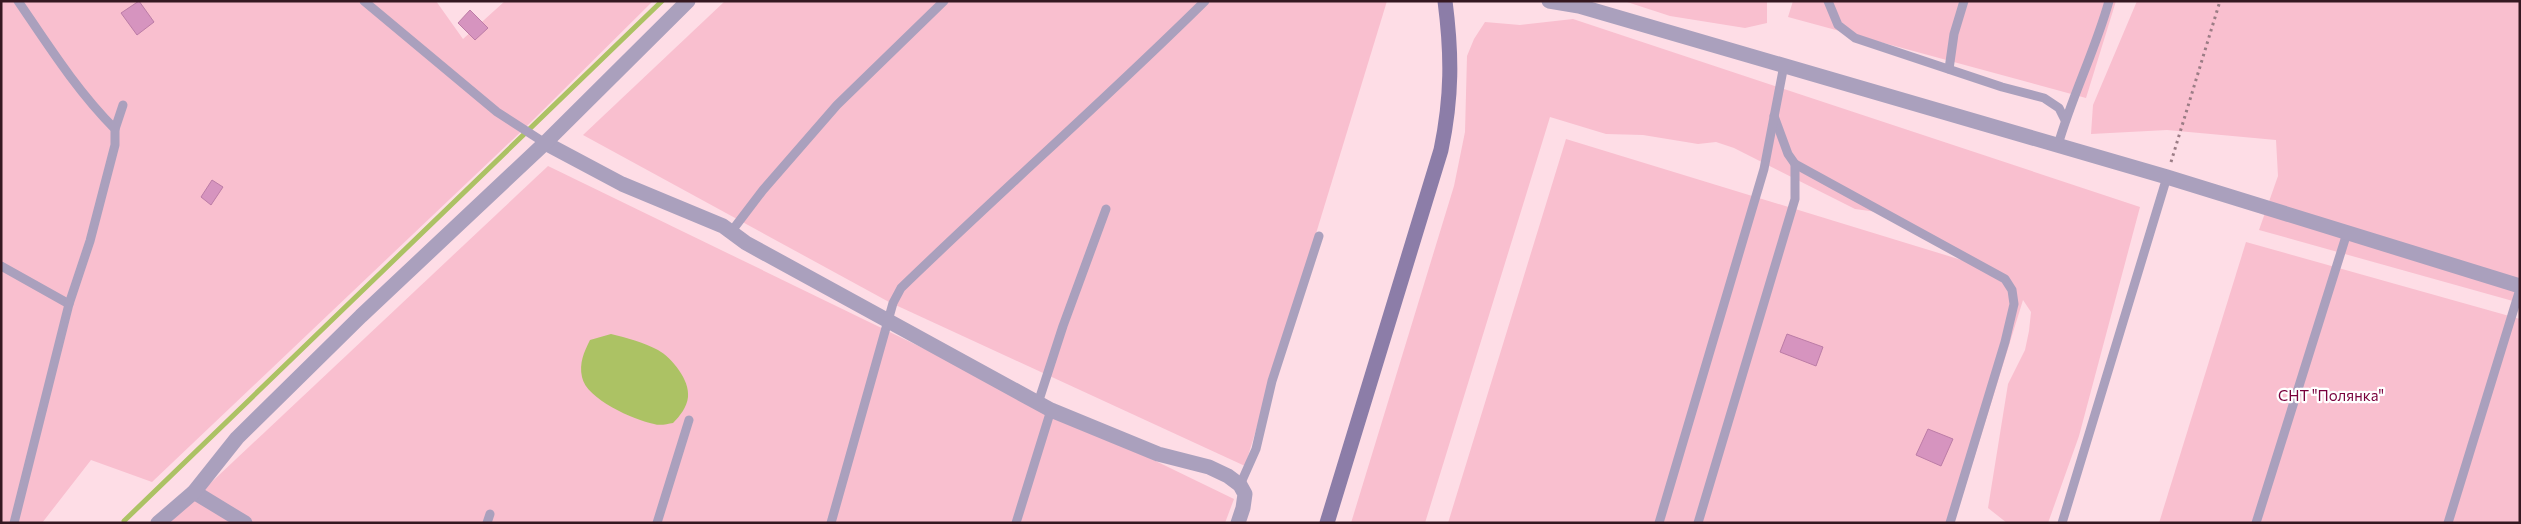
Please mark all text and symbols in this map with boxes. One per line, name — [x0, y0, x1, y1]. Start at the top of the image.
park label: СНТ "Полянка" — [2278, 386, 2384, 404]

